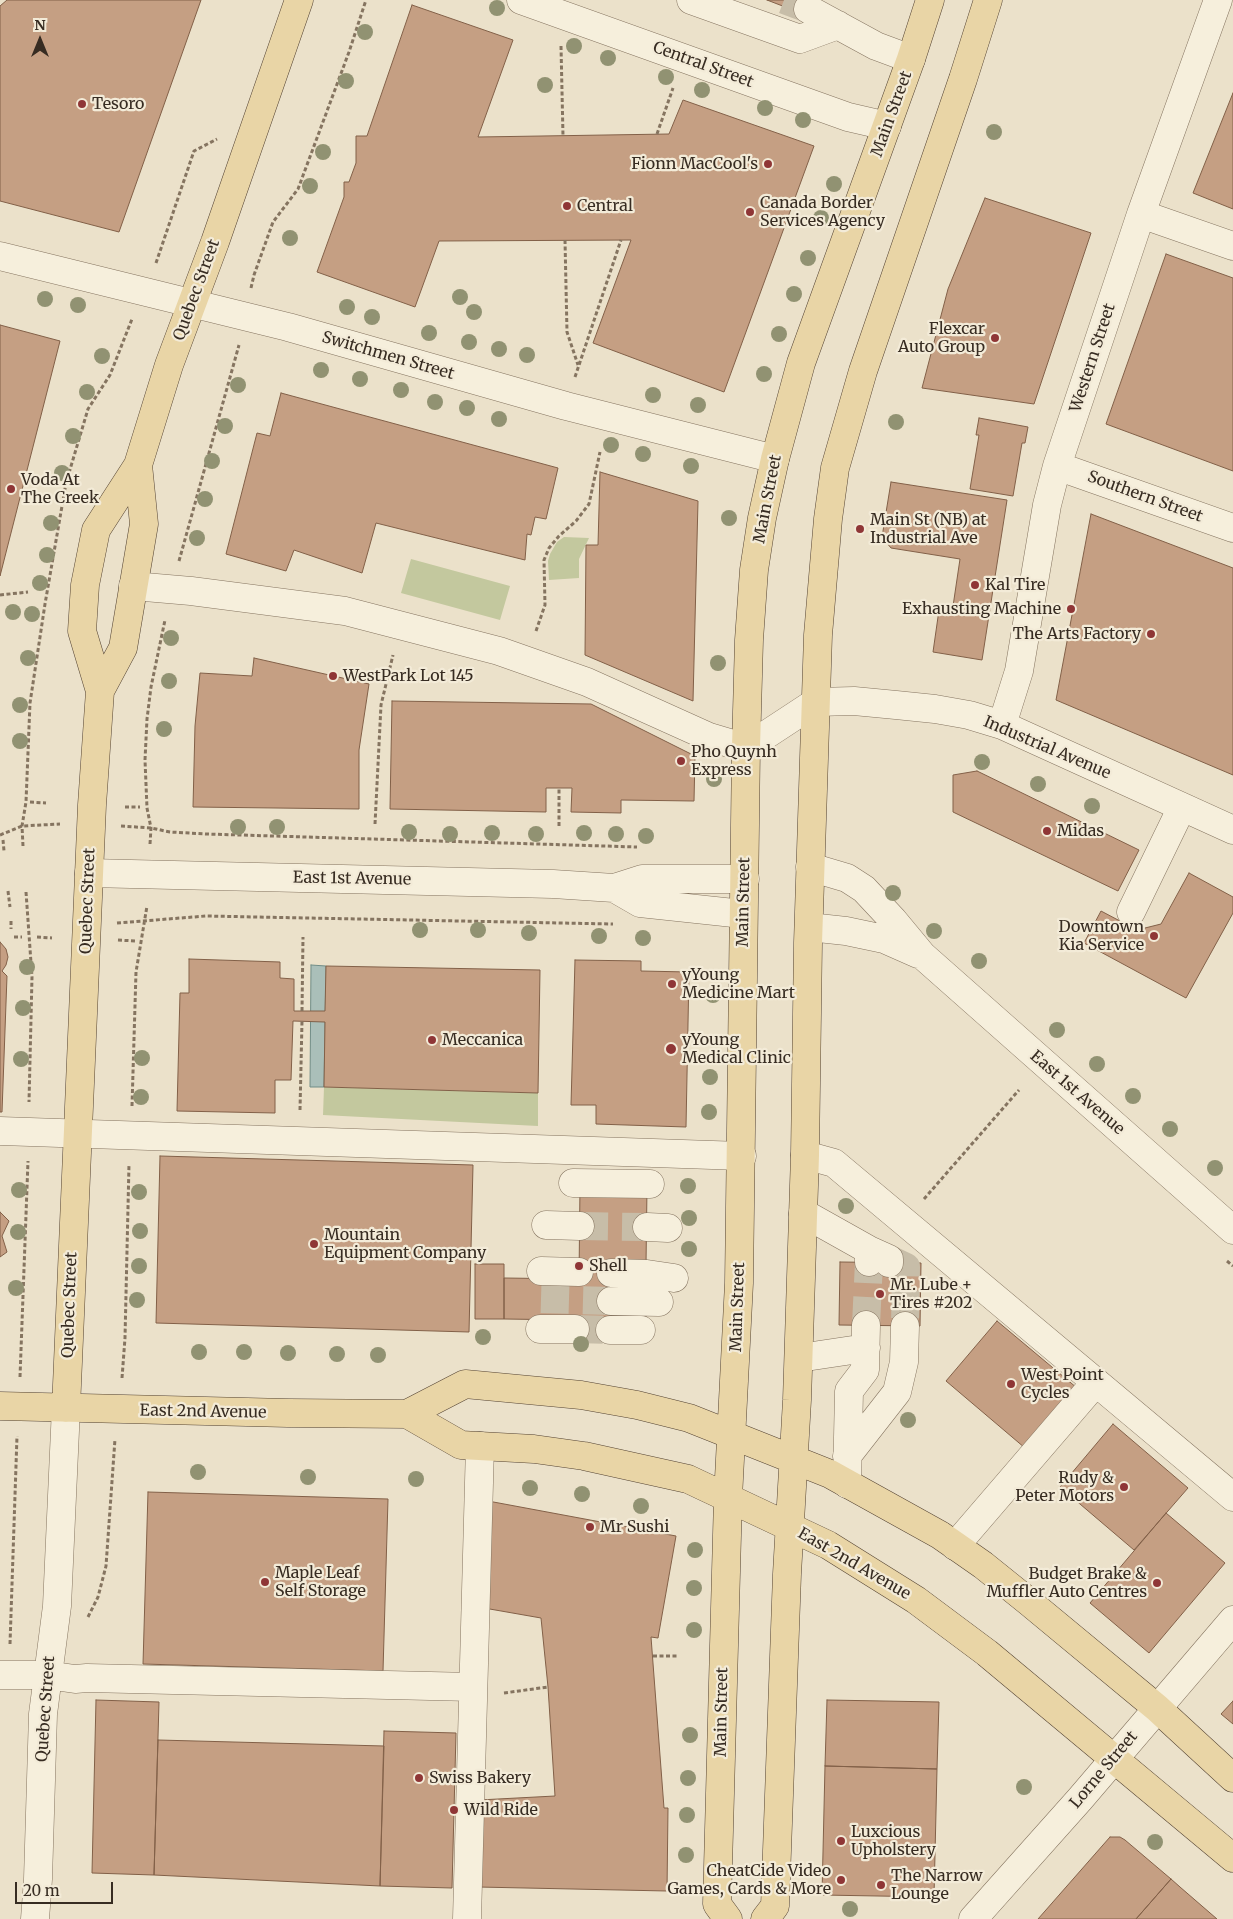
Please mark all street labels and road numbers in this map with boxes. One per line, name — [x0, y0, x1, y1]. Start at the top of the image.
street label: Central Street — [650, 38, 756, 92]
street label: Main Street — [868, 69, 916, 159]
street label: Quebec Street — [170, 237, 224, 343]
street label: Western Street — [1066, 301, 1120, 415]
street label: Switchmen Street — [320, 328, 456, 384]
street label: Main Street — [750, 453, 786, 545]
street label: Southern Street — [1085, 467, 1205, 527]
street label: Industrial Avenue — [981, 713, 1113, 783]
street label: Quebec Street — [77, 848, 99, 954]
street label: Main Street — [734, 857, 754, 947]
street label: East 1st Avenue — [293, 868, 411, 890]
street label: East 1st Avenue — [1026, 1047, 1128, 1139]
street label: Quebec Street — [59, 1252, 81, 1358]
street label: Main Street — [727, 1262, 749, 1352]
street label: East 2nd Avenue — [139, 1401, 267, 1423]
street label: East 2nd Avenue — [794, 1524, 914, 1604]
street label: Quebec Street — [33, 1655, 59, 1763]
street label: Main Street — [712, 1667, 732, 1757]
street label: Lorne Street — [1066, 1727, 1142, 1813]

